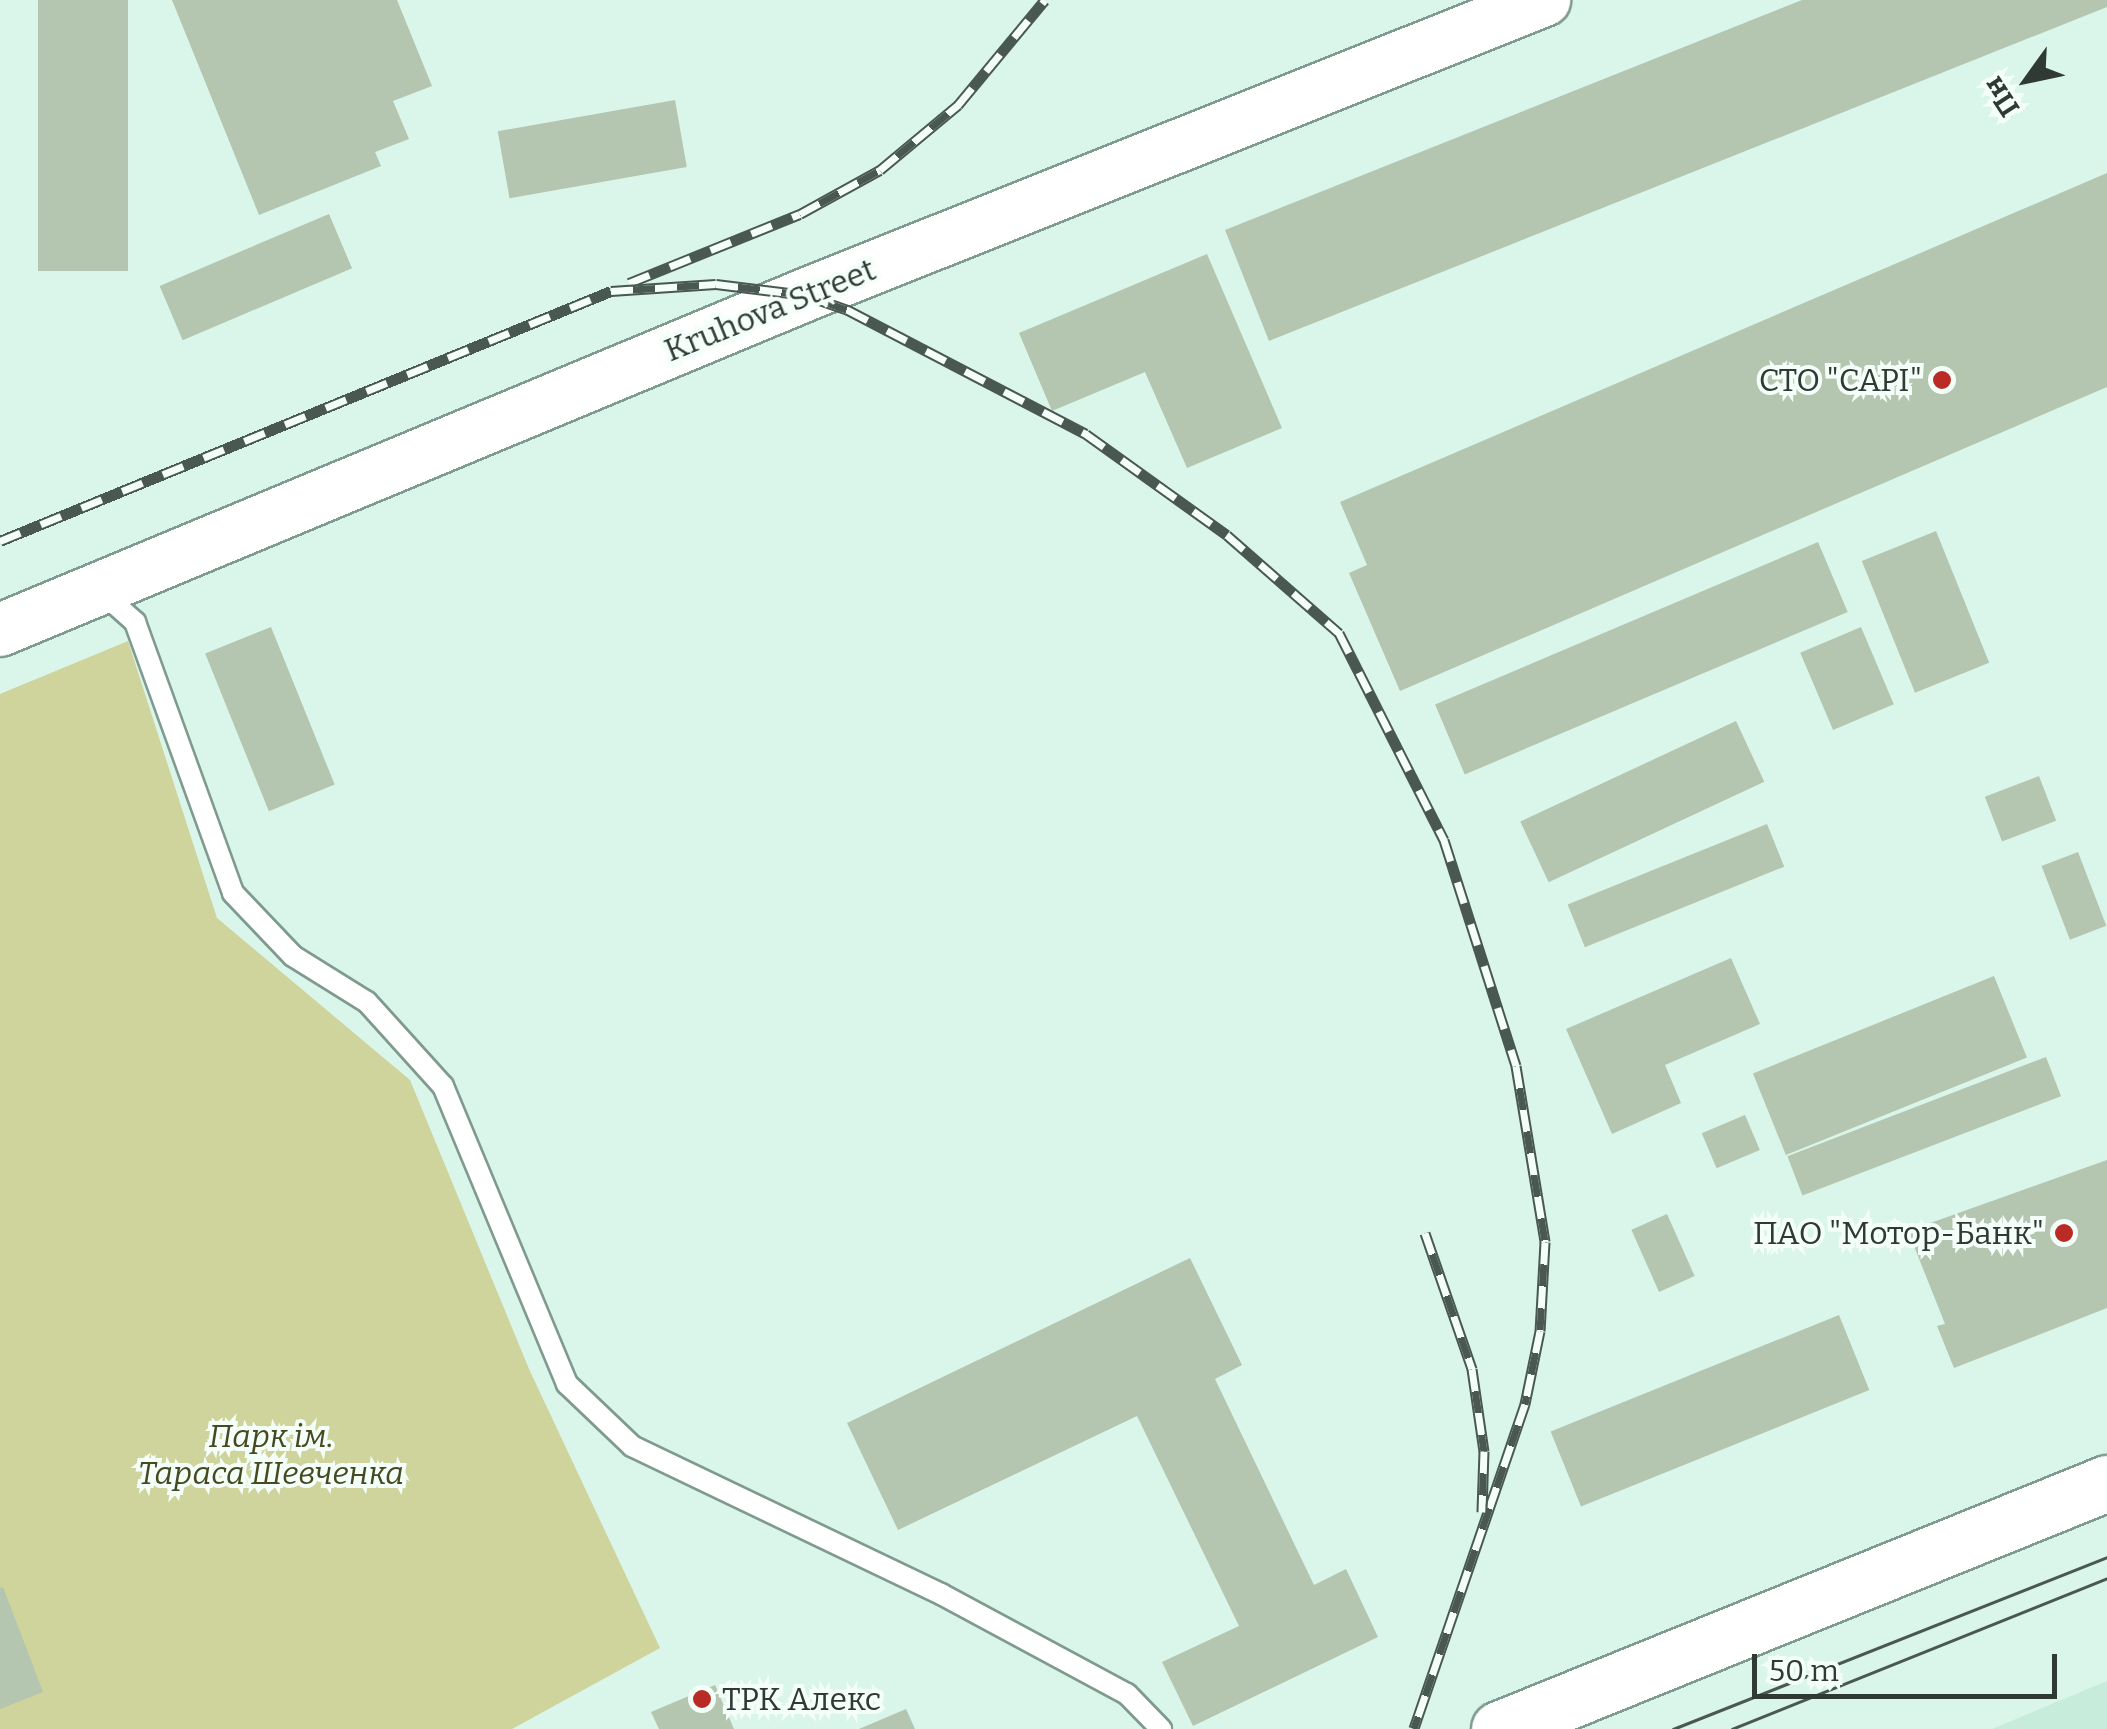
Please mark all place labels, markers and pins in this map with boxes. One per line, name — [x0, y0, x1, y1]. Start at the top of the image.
place label: СТО "CAPI" — [1759, 361, 1922, 399]
marker: СТО "CAPI" — [1931, 369, 1953, 391]
place label: ПАО "Мотор-Банк" — [1753, 1214, 2044, 1252]
marker: ПАО "Мотор-Банк" — [2053, 1222, 2075, 1244]
place label: ТРК Алекс — [722, 1680, 881, 1718]
marker: ТРК Алекс — [691, 1688, 713, 1710]

